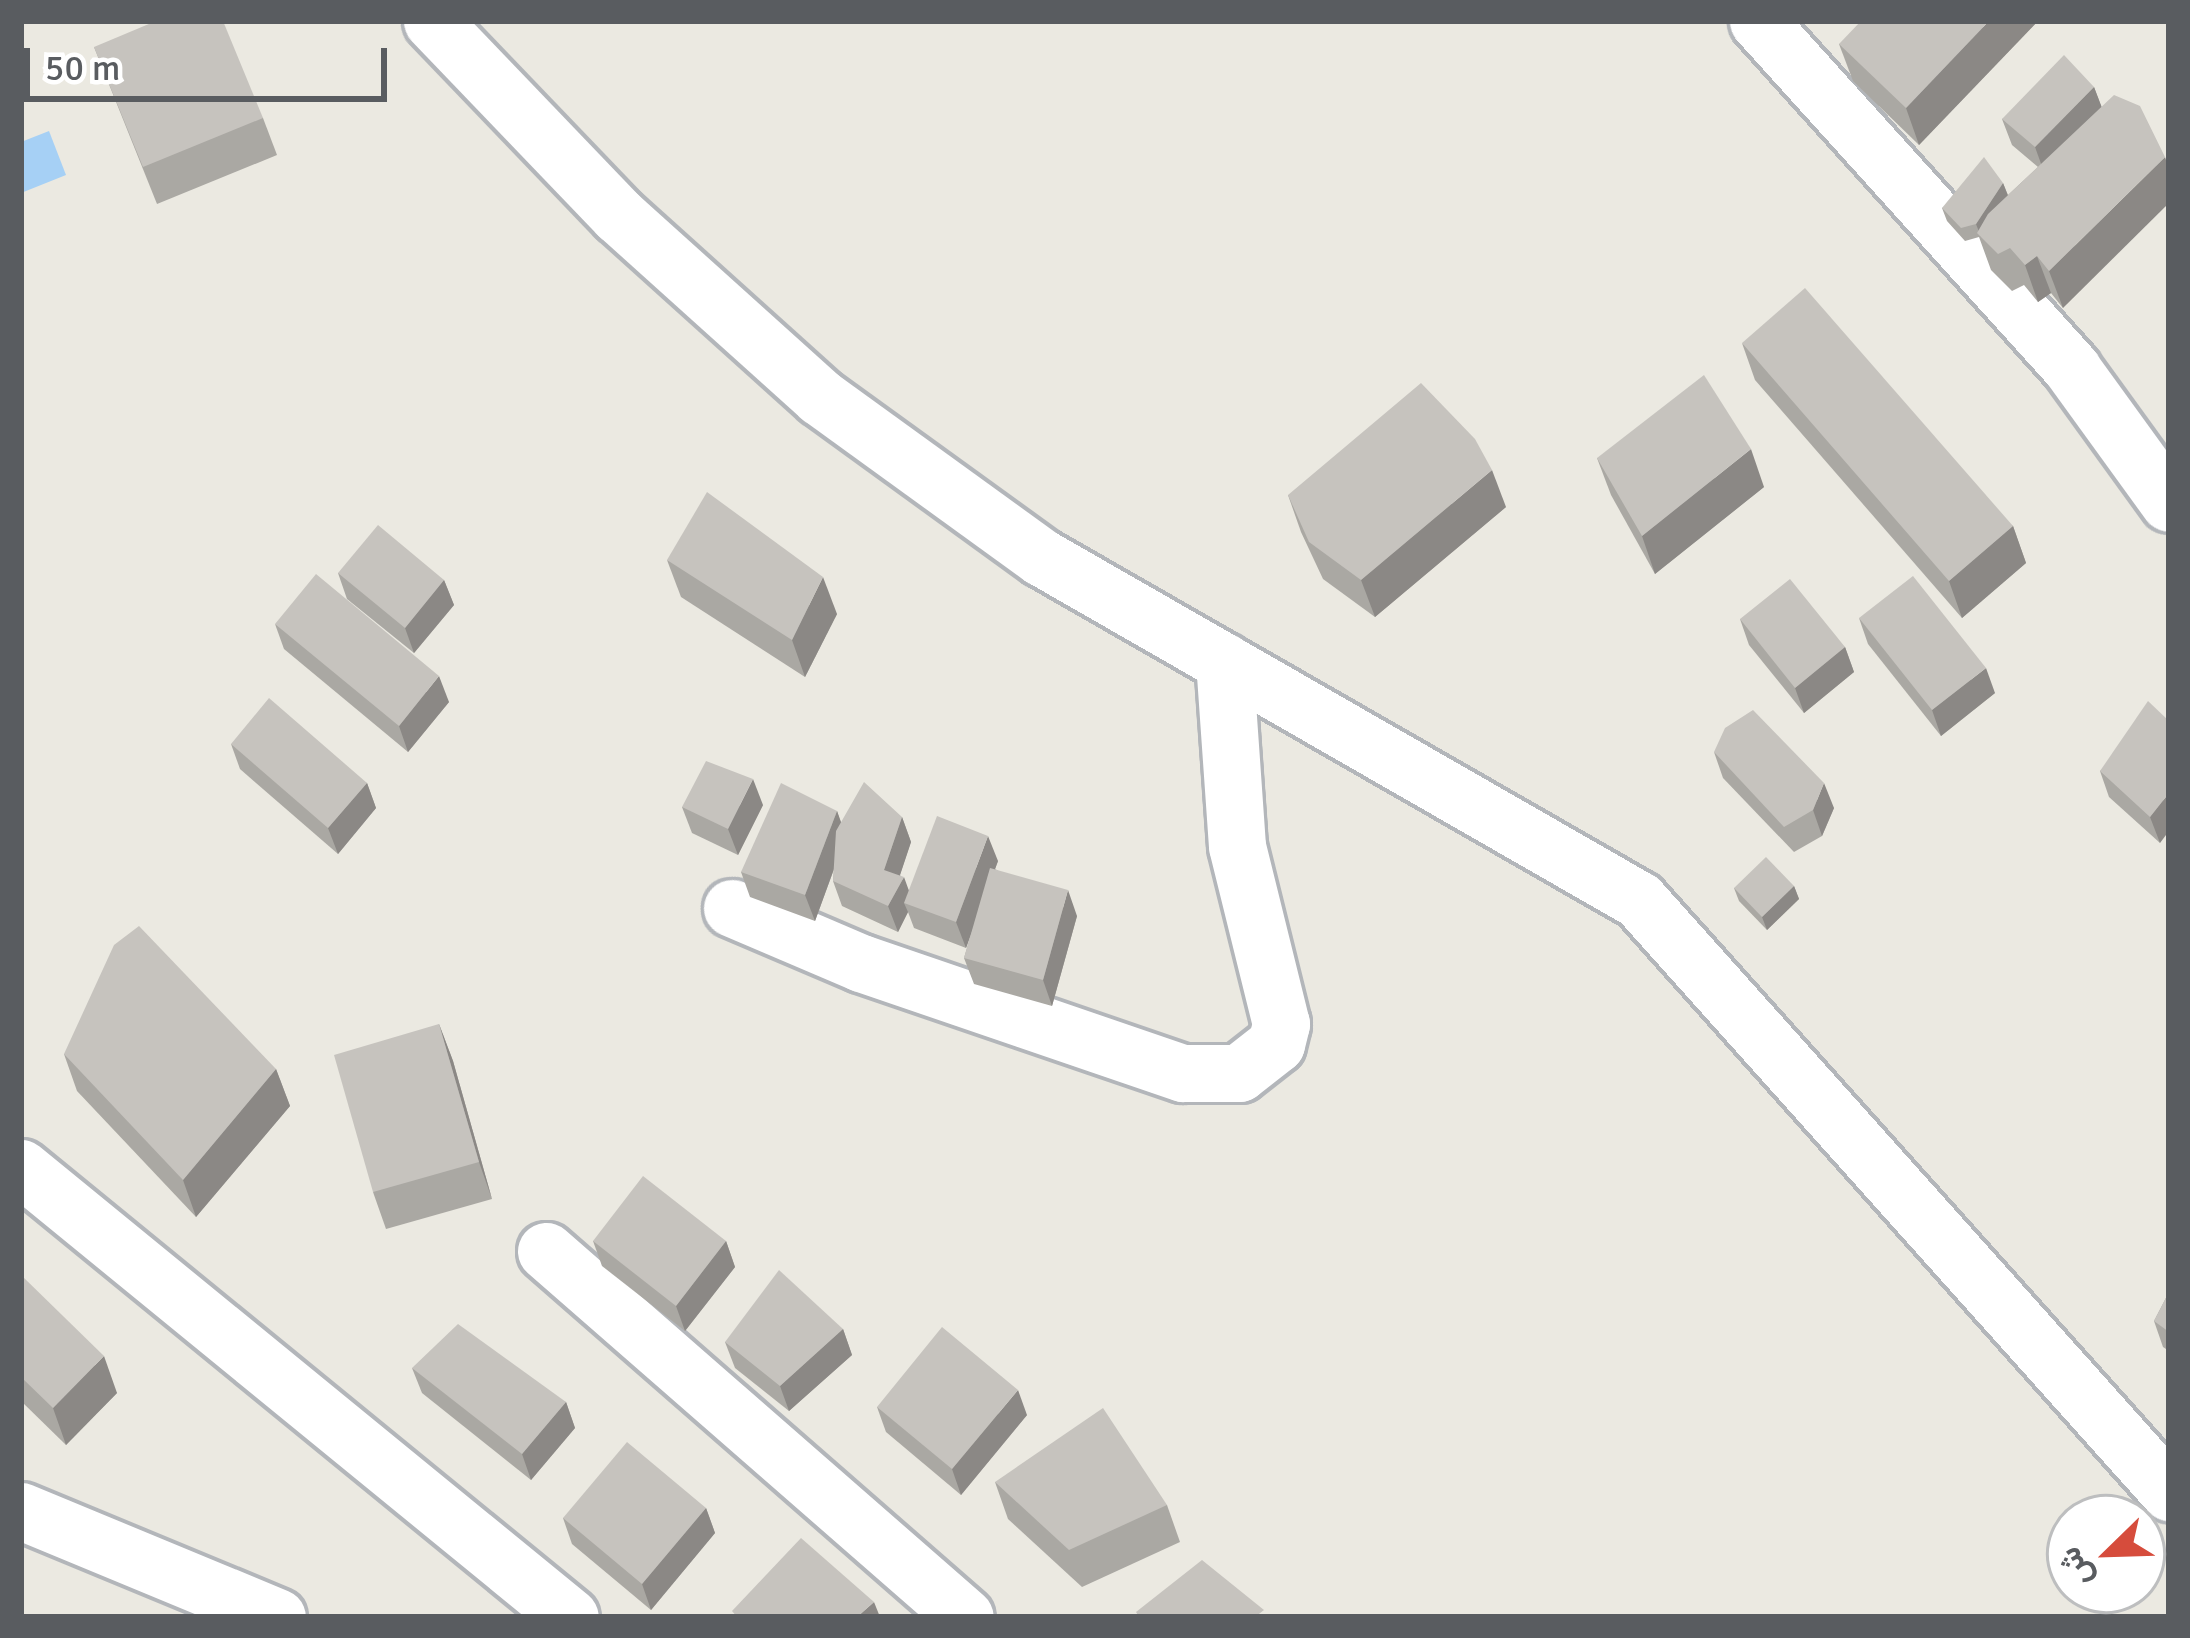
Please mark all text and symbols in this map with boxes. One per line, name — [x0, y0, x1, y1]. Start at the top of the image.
scale bar — [30, 24, 393, 98]
text: 50 m — [45, 46, 121, 91]
north arrow — [2046, 1494, 2166, 1614]
text: ش — [2049, 1541, 2102, 1593]

